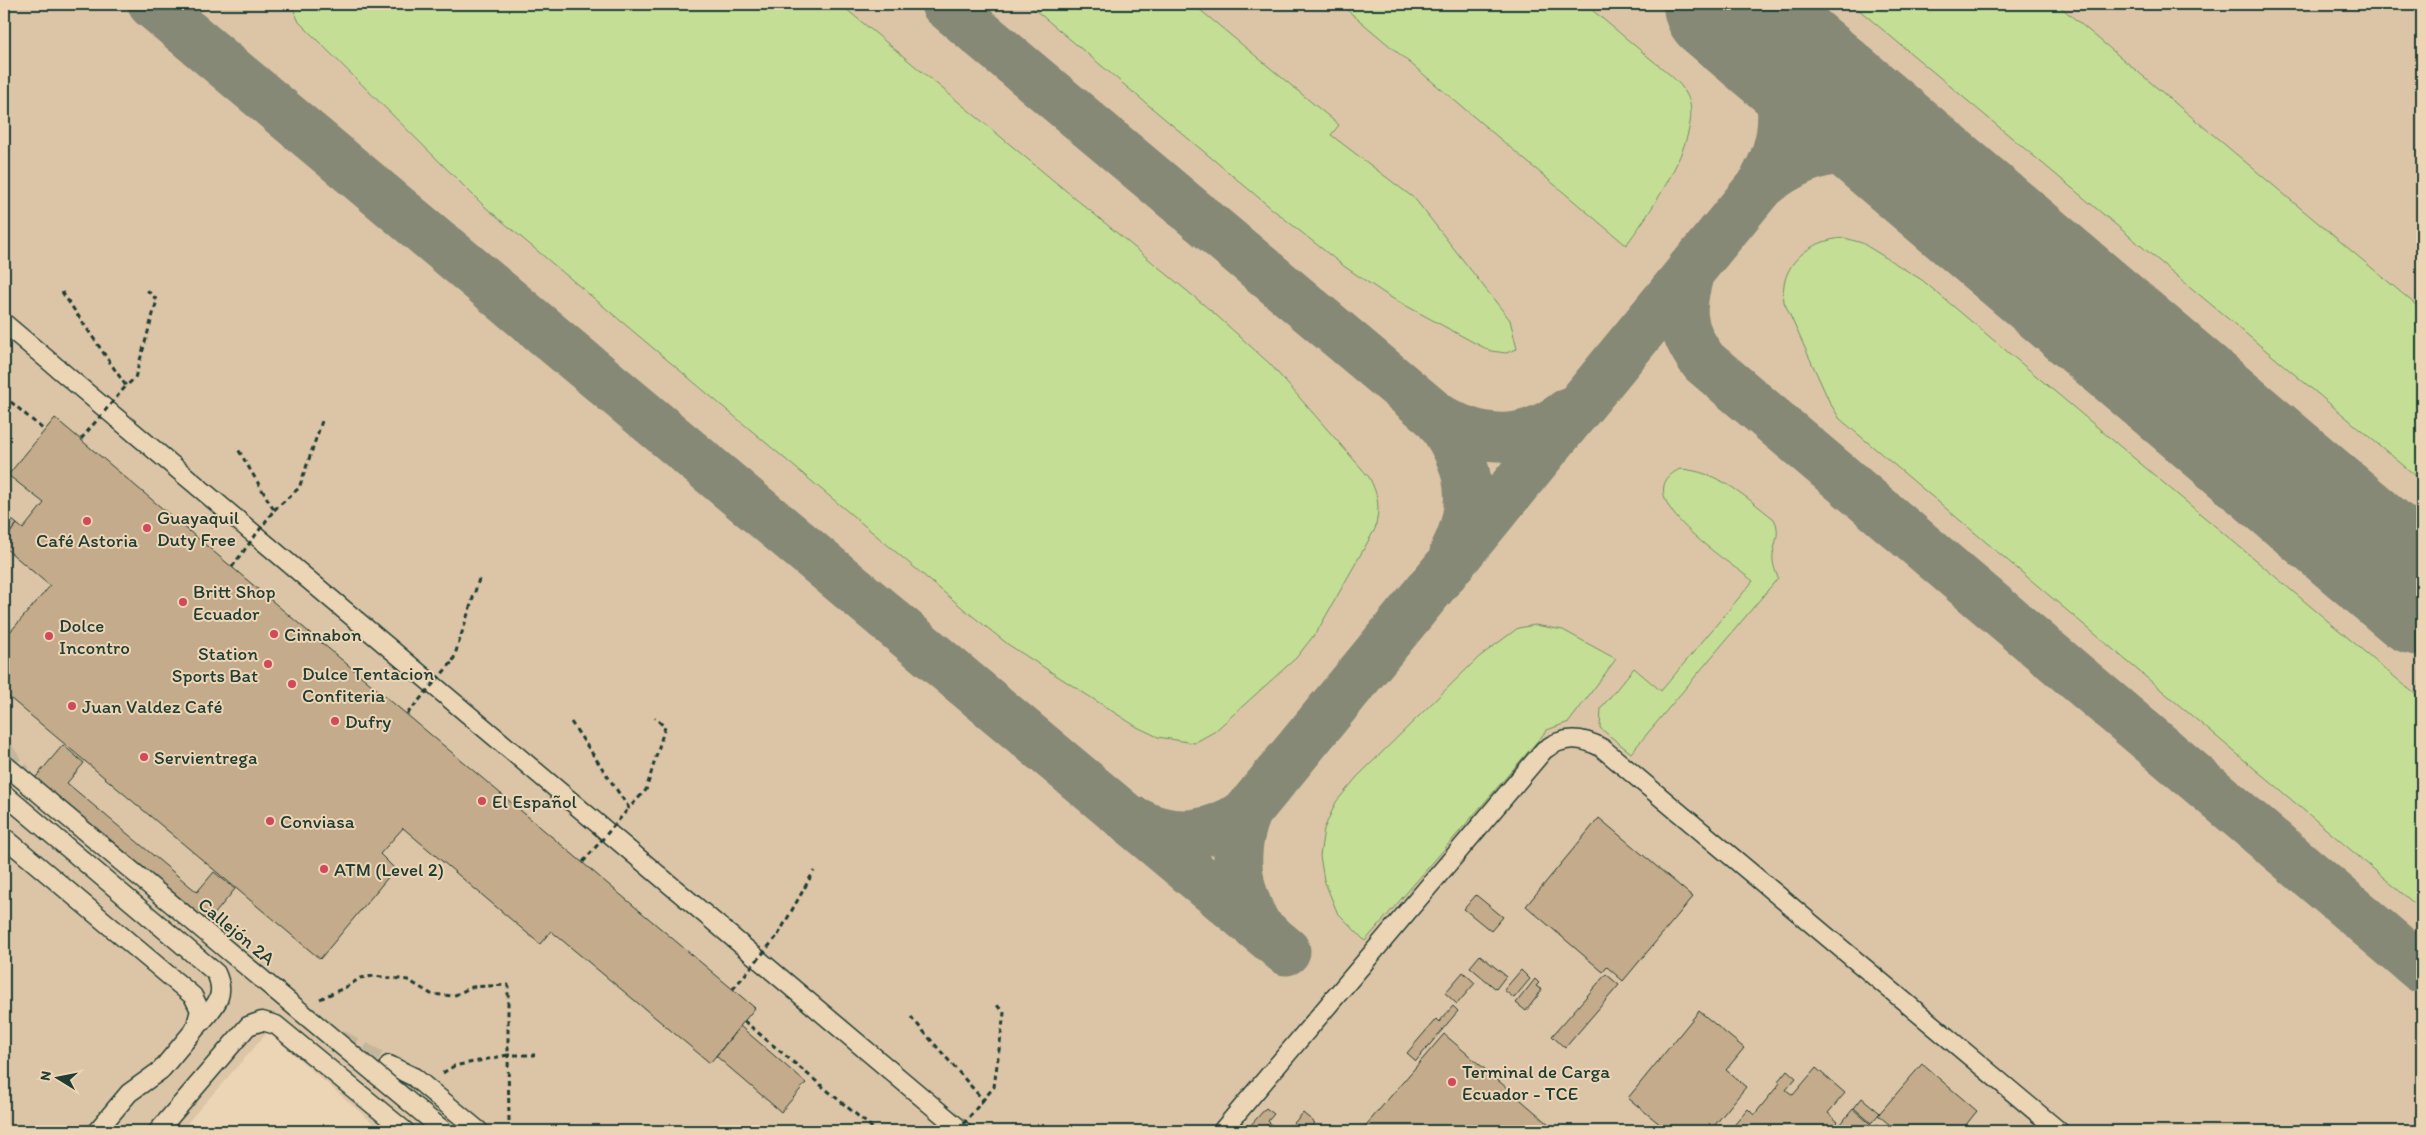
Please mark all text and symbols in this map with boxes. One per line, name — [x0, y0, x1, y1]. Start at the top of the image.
place label: Guayaquil Duty Free — [157, 506, 240, 551]
marker: Café Astoria — [81, 515, 93, 527]
marker: Guayaquil Duty Free — [141, 522, 153, 534]
place label: Café Astoria — [36, 529, 138, 552]
place label: Britt Shop Ecuador — [193, 580, 276, 625]
marker: Britt Shop Ecuador — [177, 596, 189, 608]
place label: Dolce Incontro — [59, 614, 130, 659]
place label: Cinnabon — [284, 623, 362, 646]
marker: Cinnabon — [268, 628, 280, 640]
marker: Dolce Incontro — [43, 630, 55, 642]
place label: Station Sports Bat — [172, 642, 258, 687]
marker: Station Sports Bat — [262, 658, 274, 670]
place label: Dulce Tentacion Confiteria — [302, 662, 434, 707]
marker: Dulce Tentacion Confiteria — [286, 678, 298, 690]
place label: Juan Valdez Café — [82, 695, 223, 718]
marker: Juan Valdez Café — [66, 700, 78, 712]
place label: Dufry — [345, 710, 391, 733]
marker: Dufry — [329, 715, 341, 727]
place label: Servientrega — [154, 746, 257, 769]
marker: Servientrega — [138, 751, 150, 763]
place label: El Español — [492, 790, 578, 813]
marker: El Español — [476, 795, 488, 807]
place label: Conviasa — [280, 810, 355, 833]
marker: Conviasa — [264, 815, 276, 827]
place label: ATM (Level 2) — [334, 858, 444, 881]
marker: ATM (Level 2) — [318, 863, 330, 875]
street label: Callejón 2A — [193, 893, 280, 970]
north arrow — [32, 1052, 82, 1102]
place label: Terminal de Carga Ecuador - TCE — [1462, 1060, 1610, 1105]
text: N — [36, 1070, 55, 1082]
marker: Terminal de Carga Ecuador - TCE — [1446, 1076, 1458, 1088]

